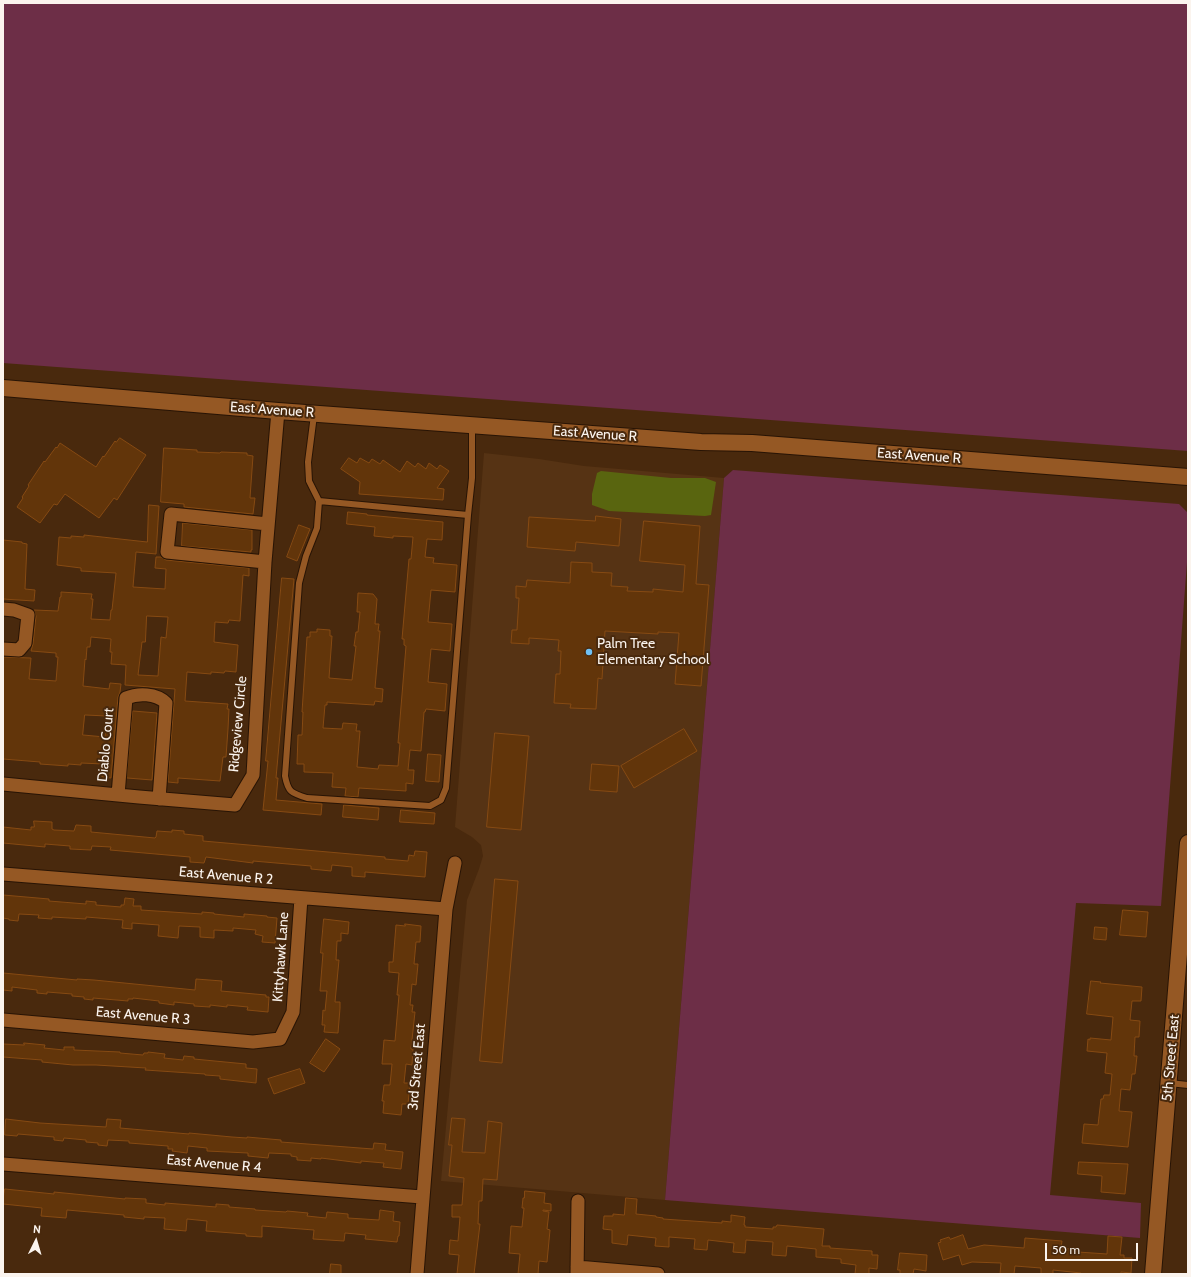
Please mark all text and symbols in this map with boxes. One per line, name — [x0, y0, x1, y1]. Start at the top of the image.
street label: East Avenue R — [229, 399, 315, 421]
street label: East Avenue R — [552, 423, 638, 445]
street label: East Avenue R — [876, 445, 962, 467]
place label: Palm Tree Elementary School — [597, 636, 709, 668]
marker: Palm Tree Elementary School — [584, 647, 594, 657]
street label: Ridgeview Circle — [225, 675, 251, 773]
street label: Diablo Court — [94, 707, 118, 783]
street label: East Avenue R 2 — [178, 864, 274, 888]
street label: Kittyhawk Lane — [269, 911, 293, 1003]
street label: East Avenue R 3 — [95, 1003, 191, 1029]
street label: 5th Street East — [1159, 1014, 1183, 1102]
street label: 3rd Street East — [405, 1023, 429, 1111]
street label: East Avenue R 4 — [166, 1151, 262, 1177]
north arrow — [16, 1221, 56, 1261]
text: N — [33, 1222, 42, 1236]
scale bar — [1047, 1235, 1140, 1261]
text: 50 m — [1052, 1242, 1080, 1257]

